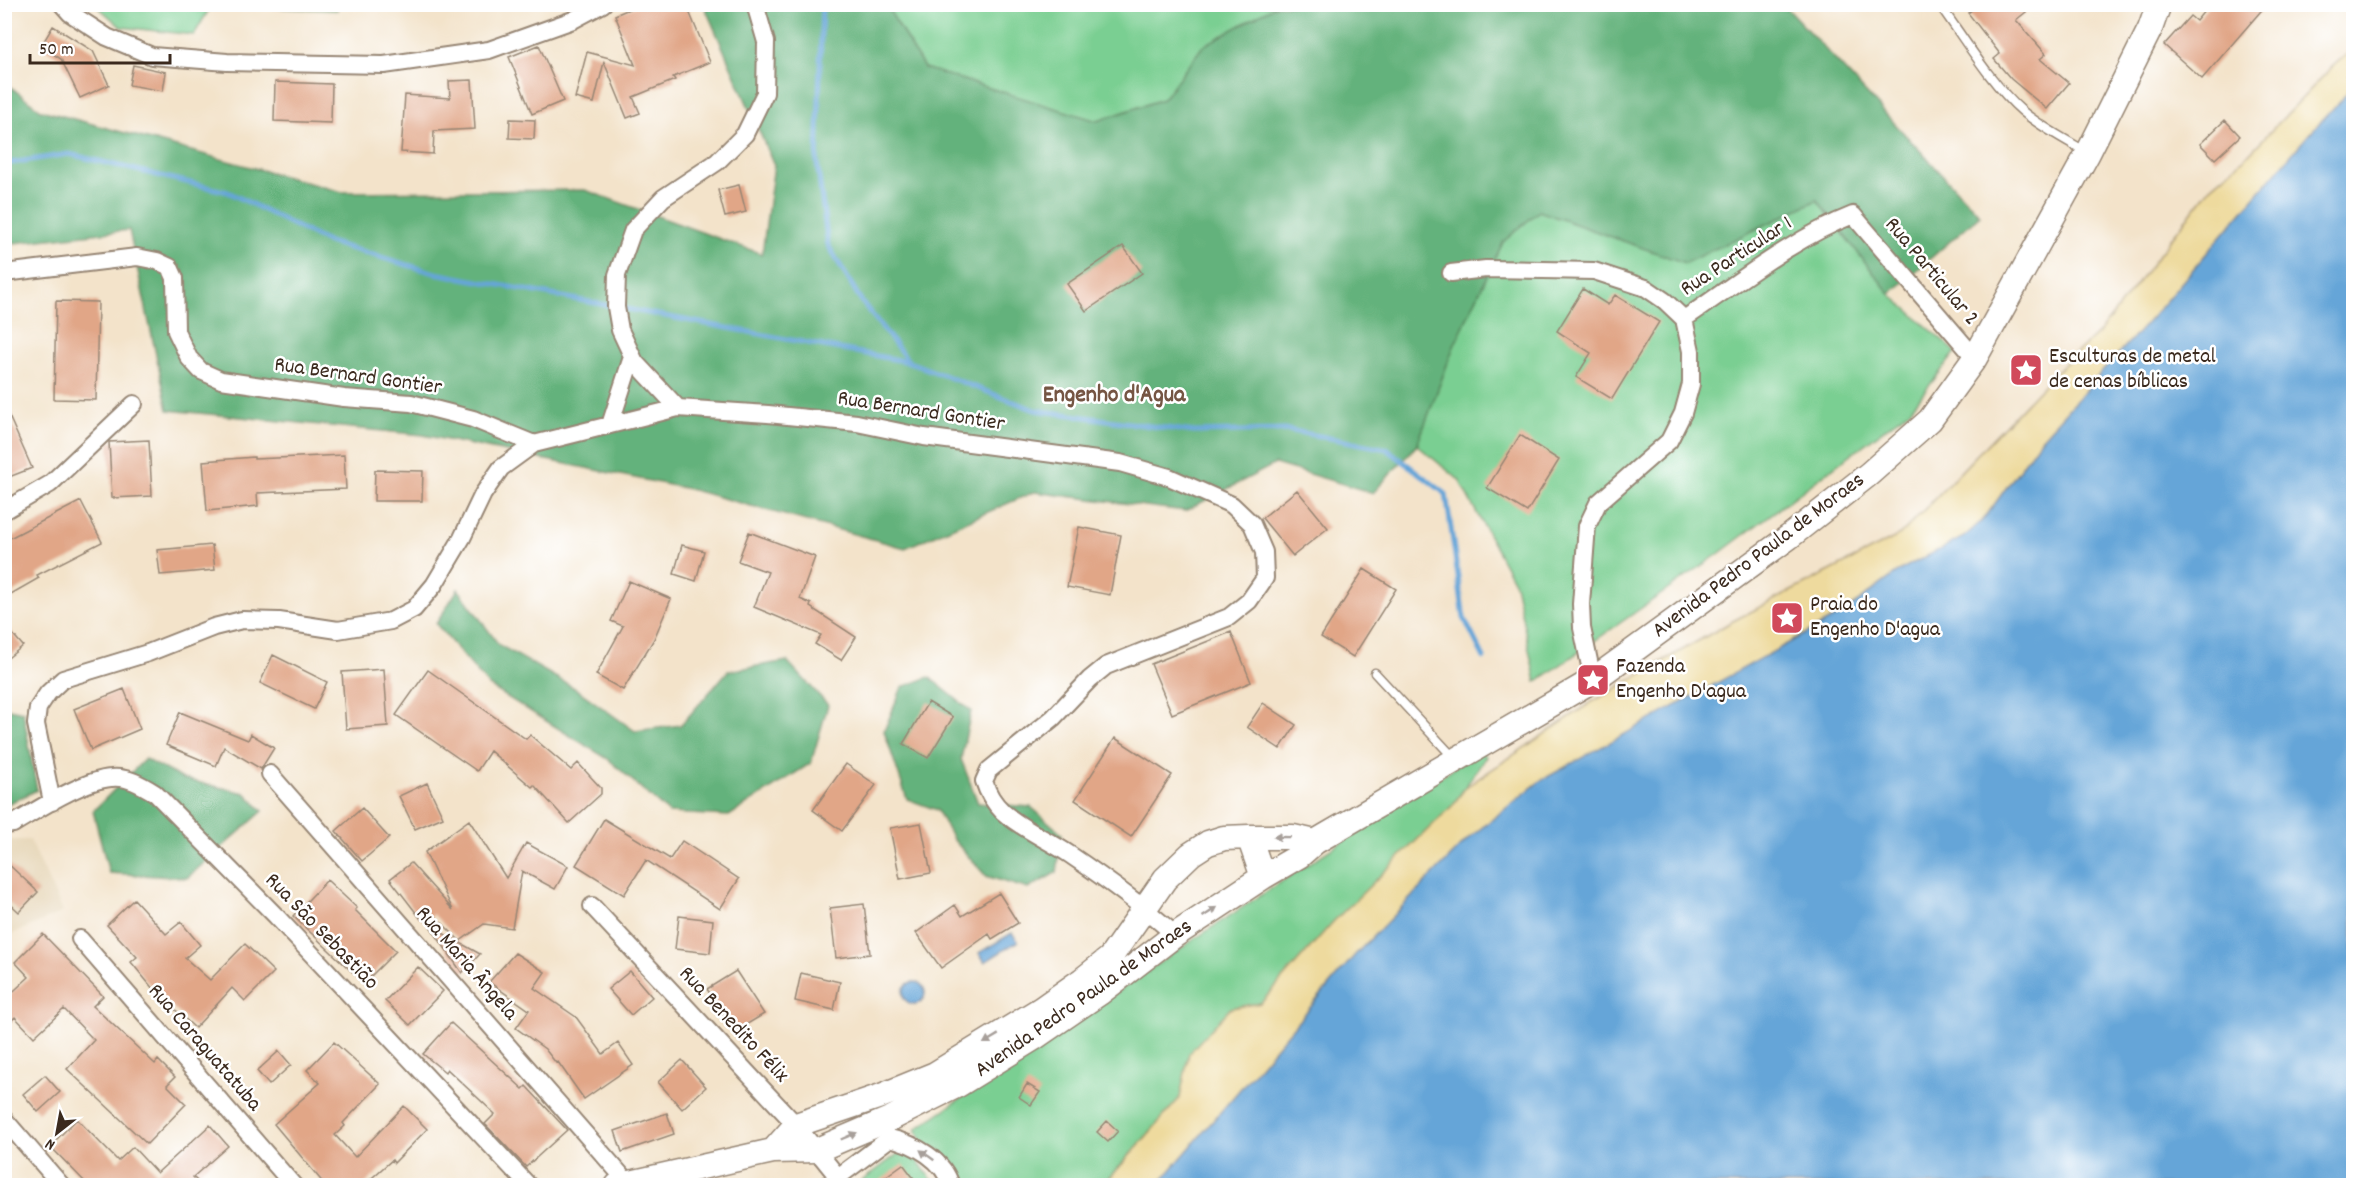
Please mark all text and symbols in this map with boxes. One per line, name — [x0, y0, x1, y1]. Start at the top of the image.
scale bar — [30, 27, 170, 65]
text: 50 m — [39, 38, 74, 63]
street label: Rua Particular 1 — [1675, 209, 1799, 305]
street label: Rua Particular 2 — [1876, 211, 1986, 333]
place label: Esculturas de metal de cenas bíblicas — [2049, 342, 2216, 398]
street label: Rua Bernard Gontier — [272, 350, 445, 404]
place icon: Esculturas de metal de cenas bíblicas — [2008, 352, 2044, 388]
district label: Engenho d'Agua — [1043, 379, 1186, 413]
street label: Rua Bernard Gontier — [835, 383, 1008, 441]
street label: Avenida Pedro Paula de Moraes — [1646, 466, 1872, 646]
place label: Praia do Engenho D'agua — [1810, 590, 1941, 646]
place icon: Praia do Engenho D'agua — [1769, 600, 1805, 636]
place label: Fazenda Engenho D'agua — [1616, 652, 1747, 708]
place icon: Fazenda Engenho D'agua — [1575, 662, 1611, 698]
one-way arrow — [1273, 832, 1292, 842]
street label: Rua São Sebastião — [257, 866, 385, 998]
street label: Rua Maria Ângela — [407, 900, 525, 1029]
one-way arrow — [1202, 907, 1218, 918]
street label: Avenida Pedro Paula de Moraes — [969, 912, 1199, 1086]
street label: Rua Benedito Félix — [671, 960, 795, 1090]
street label: Rua Caraguatatuba — [140, 977, 269, 1119]
one-way arrow — [983, 1033, 999, 1044]
north arrow — [27, 1103, 87, 1163]
one-way arrow — [841, 1131, 859, 1141]
text: N — [41, 1132, 60, 1156]
one-way arrow — [919, 1149, 935, 1161]

